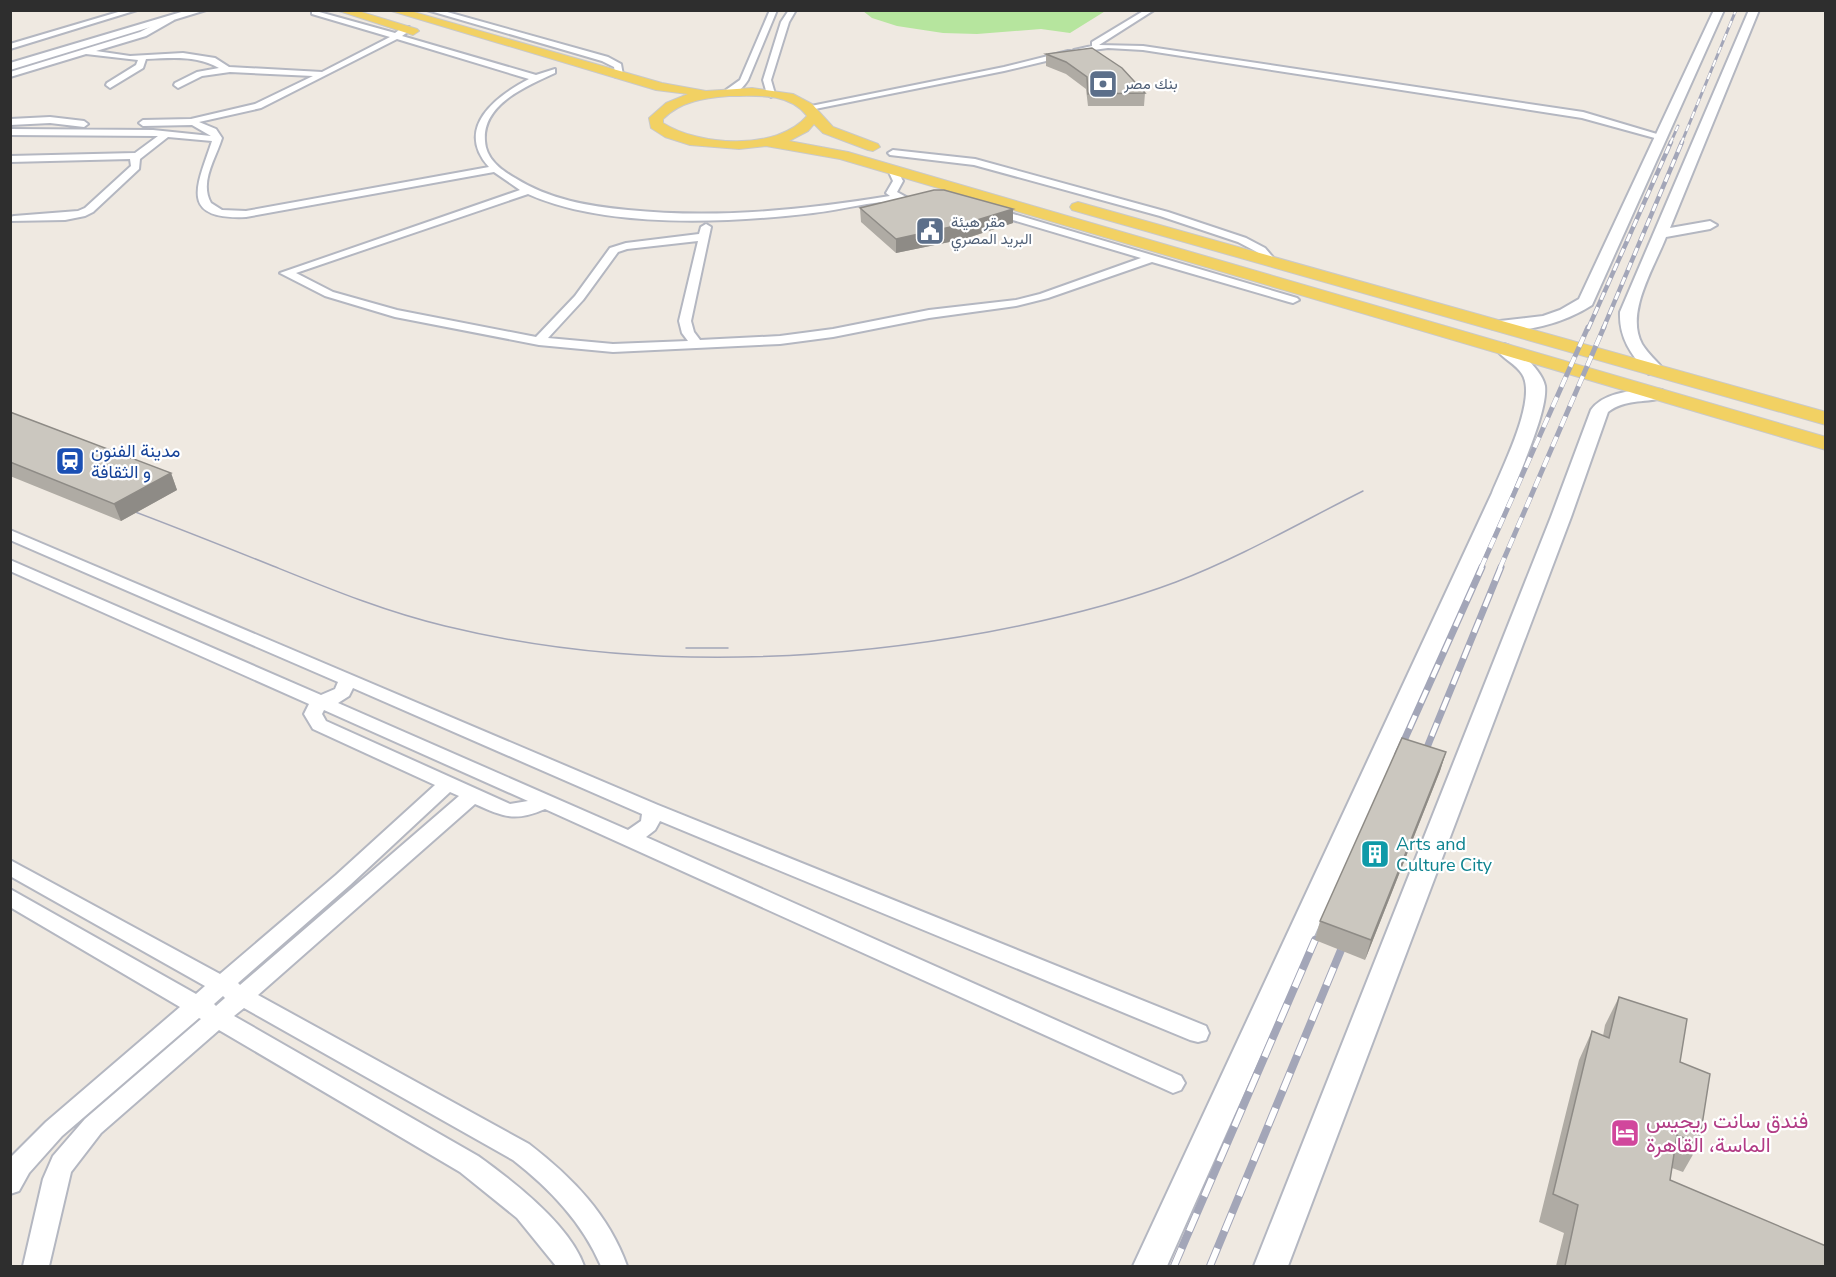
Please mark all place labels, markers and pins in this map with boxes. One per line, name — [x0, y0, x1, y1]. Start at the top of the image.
bank icon: بنك مصر — [1087, 68, 1119, 100]
place label: بنك مصر — [1123, 74, 1178, 94]
place label: مقر هيئة البريد المصري — [951, 212, 1032, 252]
public building icon: مقر هيئة البريد المصري — [914, 215, 946, 247]
place label: مدينة الفنون و الثقافة — [91, 439, 180, 484]
station icon: مدينة الفنون و الثقافة — [54, 445, 86, 477]
place label: Arts and Culture City — [1396, 832, 1493, 877]
building icon: Arts and Culture City — [1359, 838, 1391, 870]
place label: فندق سانت ريجيس الماسة، القاهرة — [1646, 1107, 1808, 1159]
hotel icon: فندق سانت ريجيس الماسة، القاهرة — [1609, 1117, 1641, 1149]

